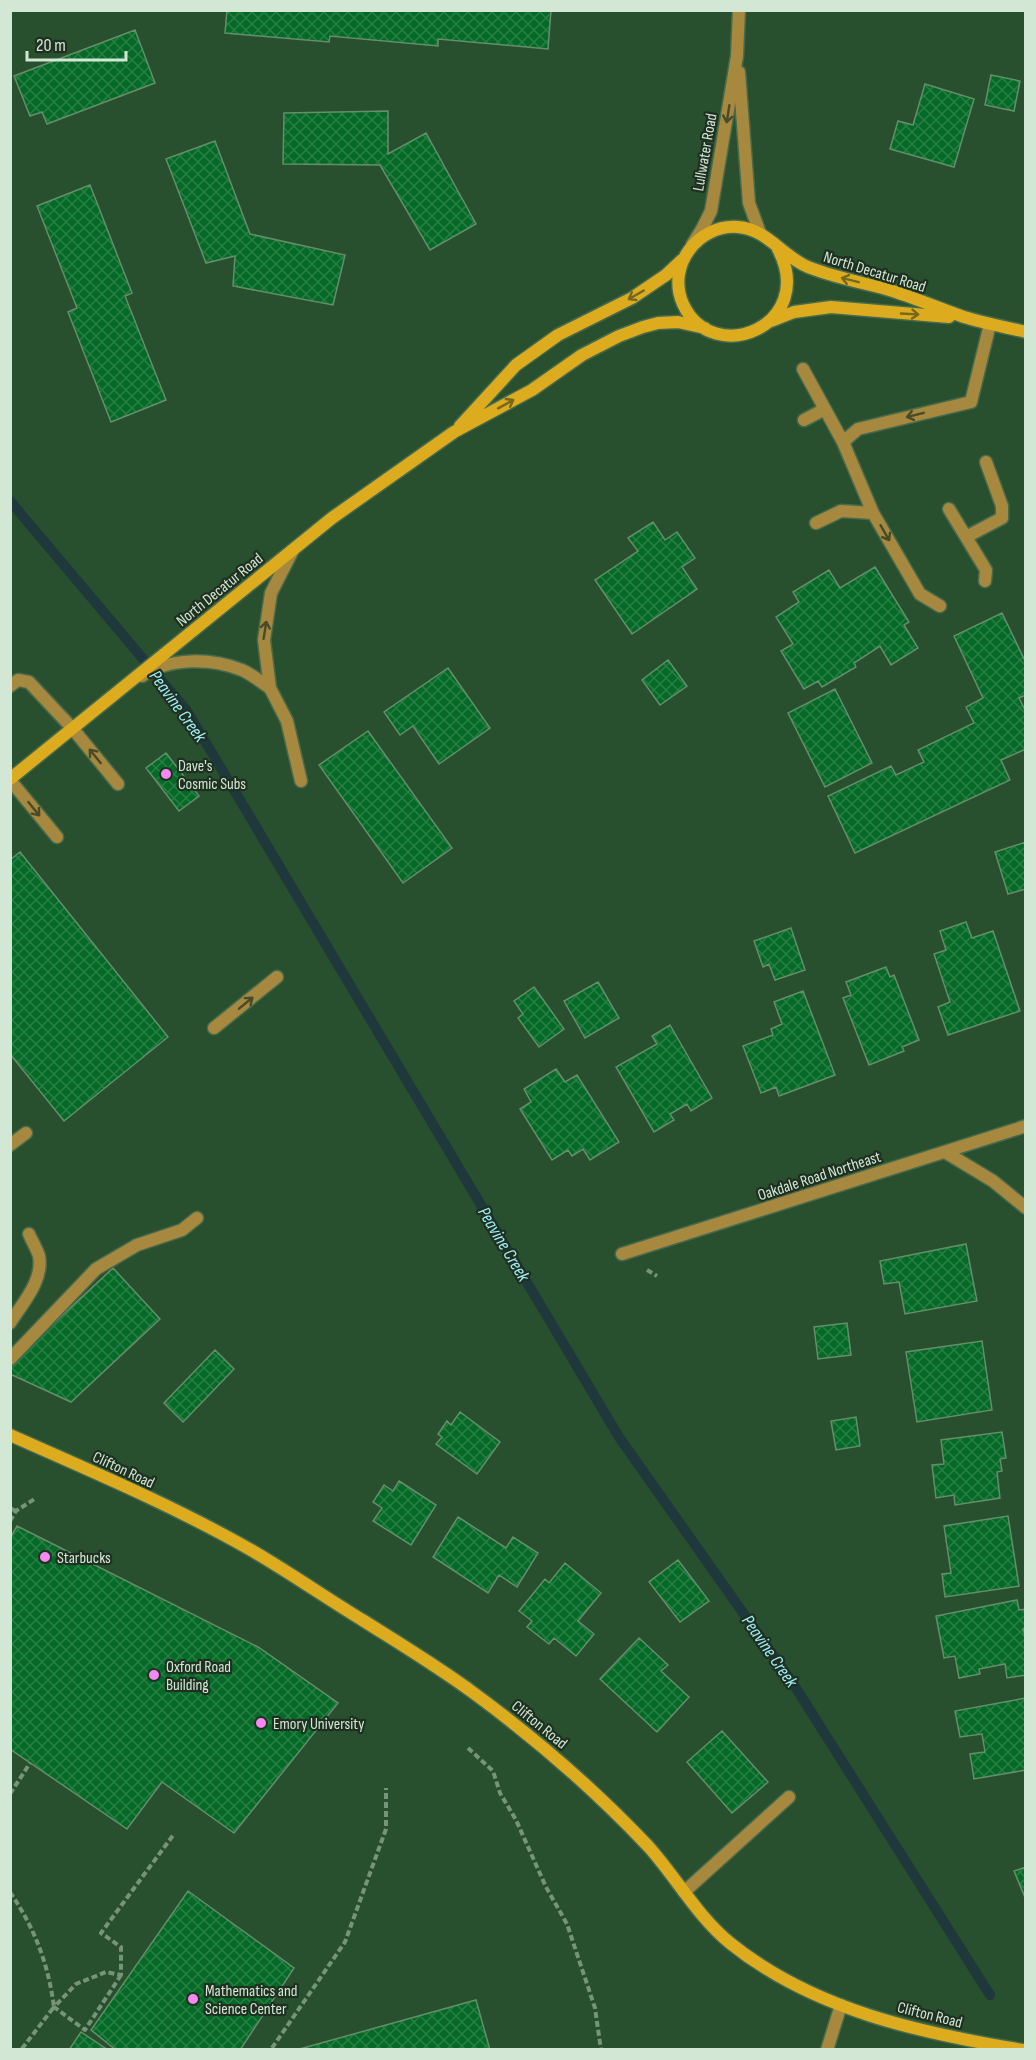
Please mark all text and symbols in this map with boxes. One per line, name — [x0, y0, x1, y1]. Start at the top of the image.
scale bar — [27, 24, 126, 62]
text: 20 m — [36, 35, 66, 56]
one-way arrow — [722, 103, 733, 123]
street label: Lullwater Road — [689, 112, 722, 193]
street label: North Decatur Road — [821, 248, 928, 297]
one-way arrow — [841, 274, 860, 286]
one-way arrow — [628, 289, 645, 301]
one-way arrow — [900, 309, 920, 320]
one-way arrow — [497, 398, 514, 410]
one-way arrow — [905, 410, 924, 422]
one-way arrow — [879, 524, 891, 541]
street label: North Decatur Road — [173, 549, 267, 631]
one-way arrow — [260, 620, 271, 640]
water label: Peavine Creek — [145, 666, 211, 747]
one-way arrow — [89, 748, 102, 764]
place label: Dave's Cosmic Subs — [178, 757, 246, 794]
marker: Dave's Cosmic Subs — [159, 767, 173, 781]
one-way arrow — [27, 801, 40, 817]
one-way arrow — [237, 996, 253, 1009]
street label: Oakdale Road Northeast — [756, 1148, 884, 1205]
water label: Peavine Creek — [473, 1203, 535, 1286]
street label: Clifton Road — [89, 1448, 157, 1493]
place label: Starbucks — [57, 1549, 111, 1568]
marker: Starbucks — [38, 1550, 52, 1564]
water label: Peavine Creek — [737, 1611, 803, 1692]
place label: Oxford Road Building — [166, 1658, 231, 1695]
marker: Oxford Road Building — [147, 1668, 161, 1682]
street label: Clifton Road — [507, 1697, 571, 1753]
place label: Emory University — [273, 1715, 364, 1734]
marker: Emory University — [254, 1716, 268, 1730]
place label: Mathematics and Science Center — [205, 1982, 297, 2019]
marker: Mathematics and Science Center — [186, 1992, 200, 2006]
street label: Clifton Road — [895, 1998, 964, 2033]

